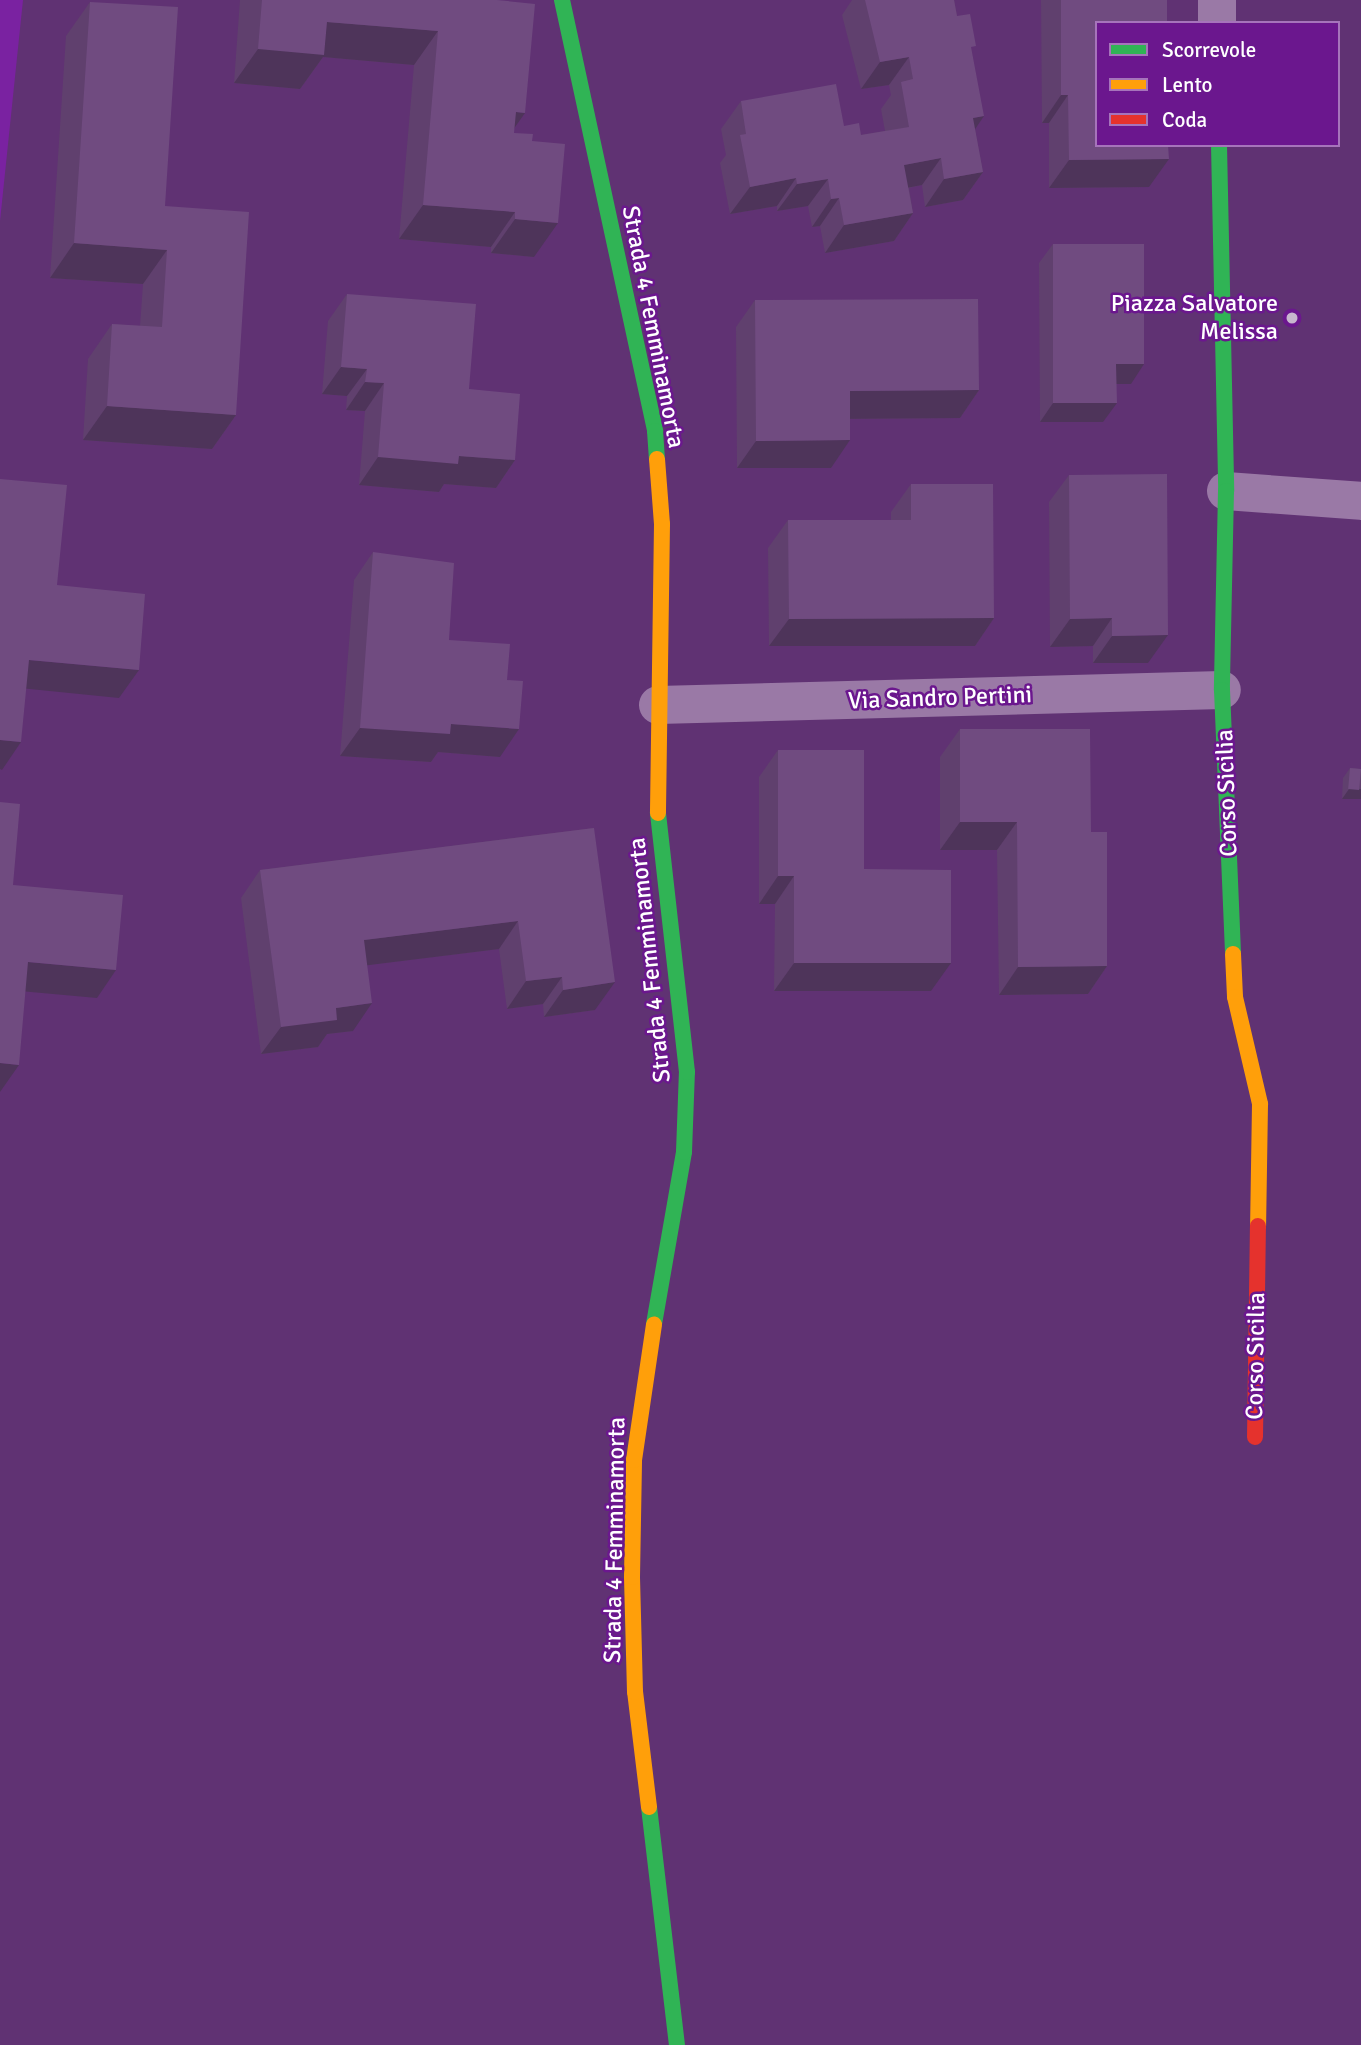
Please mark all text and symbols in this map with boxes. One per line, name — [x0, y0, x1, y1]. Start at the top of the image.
legend — [1095, 21, 1340, 147]
text: Scorrevole — [1162, 37, 1256, 63]
text: Lento — [1162, 72, 1212, 98]
text: Coda — [1162, 107, 1207, 133]
street label: Strada 4 Femminamorta — [615, 203, 691, 451]
place label: Piazza Salvatore Melissa — [1111, 290, 1278, 346]
marker: Piazza Salvatore Melissa — [1284, 310, 1300, 326]
street label: Via Sandro Pertini — [847, 680, 1033, 716]
street label: Corso Sicilia — [1210, 729, 1244, 857]
street label: Strada 4 Femminamorta — [623, 836, 677, 1084]
street label: Corso Sicilia — [1240, 1292, 1272, 1420]
street label: Strada 4 Femminamorta — [598, 1417, 632, 1663]

